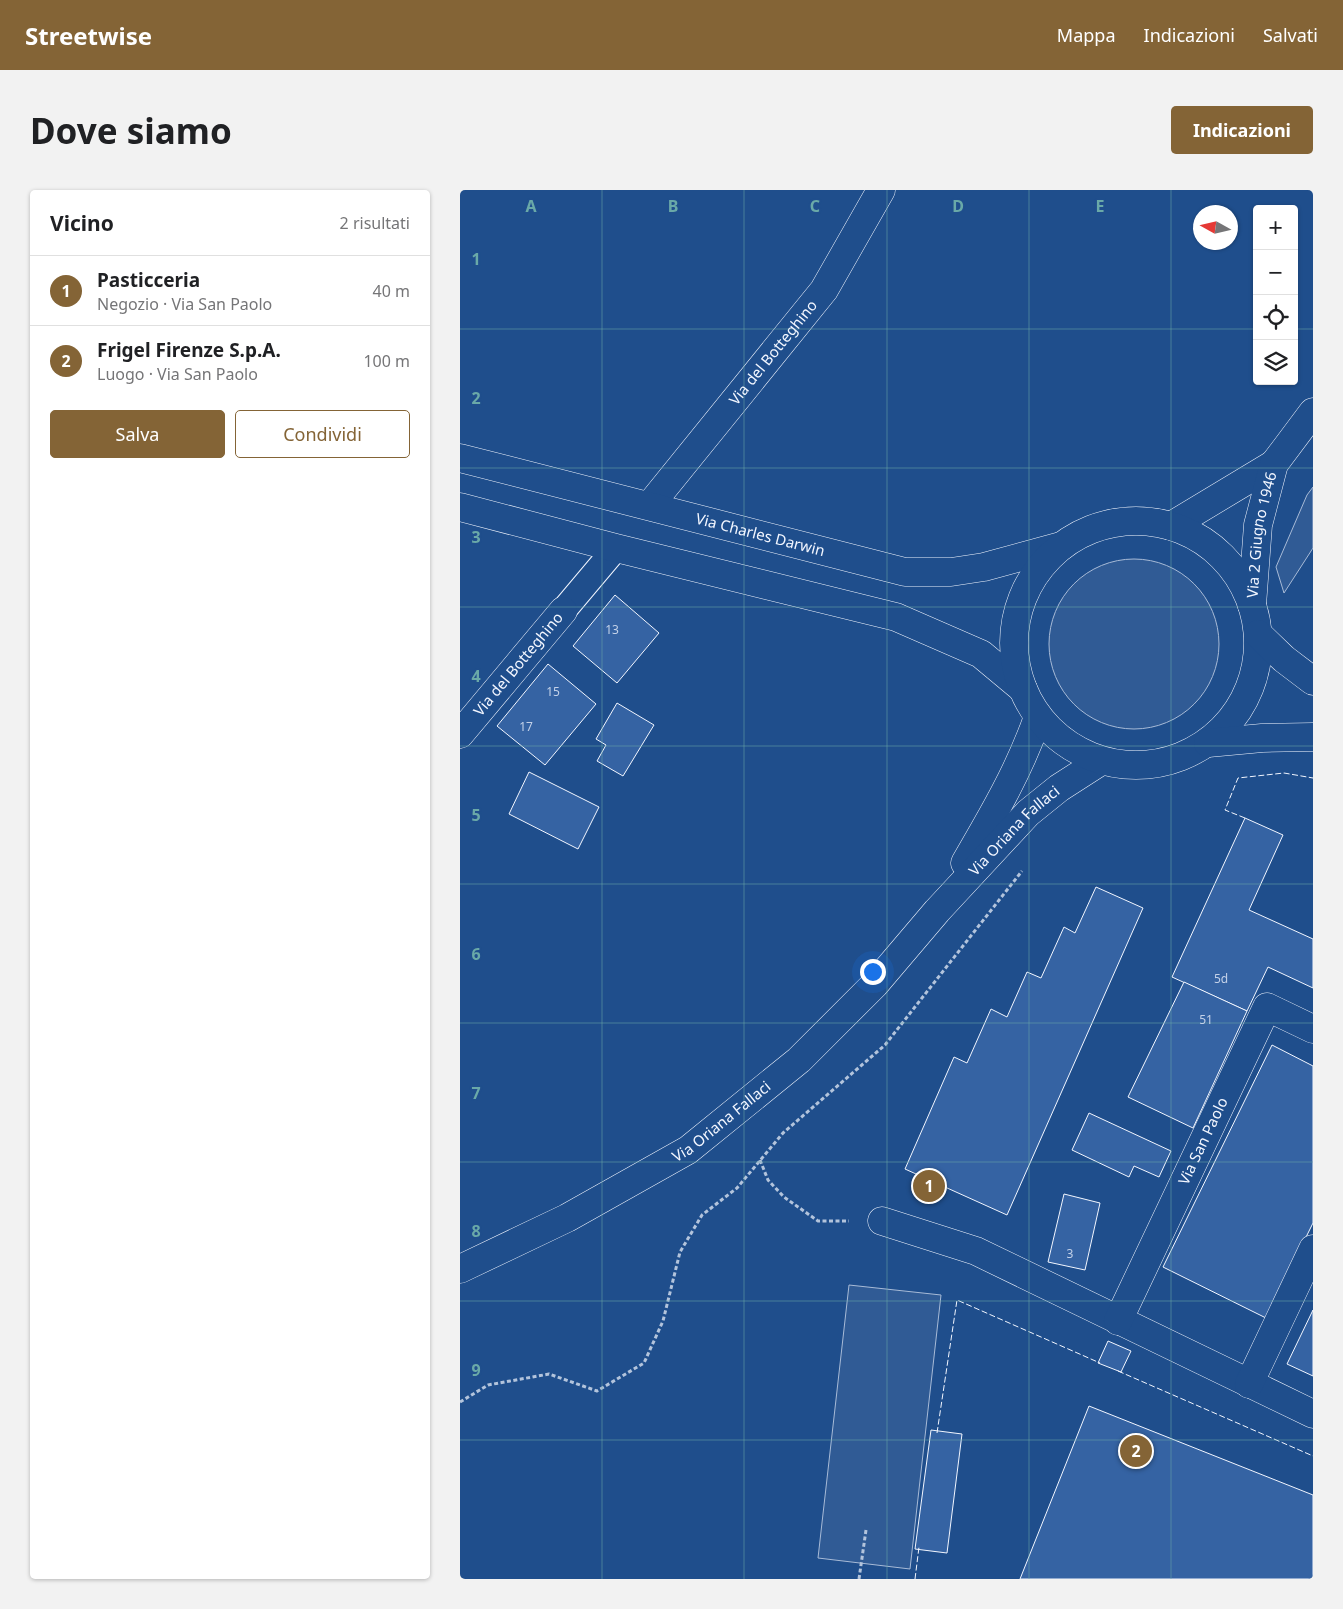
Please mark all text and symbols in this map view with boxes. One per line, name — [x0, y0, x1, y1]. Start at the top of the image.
text: Streetwise — [25, 19, 152, 52]
text: Mappa — [1057, 23, 1116, 47]
text: Indicazioni — [1144, 23, 1235, 47]
text: Salvati — [1263, 23, 1318, 47]
button: Indicazioni — [1171, 106, 1313, 154]
text: Dove siamo — [30, 107, 232, 154]
text: A — [525, 195, 537, 217]
text: B — [668, 195, 678, 217]
text: C — [810, 195, 820, 217]
text: D — [952, 195, 964, 217]
text: E — [1096, 195, 1105, 217]
north arrow — [1193, 205, 1238, 250]
map controls — [1253, 205, 1298, 385]
button: + — [1253, 205, 1298, 250]
text: Vicino — [50, 209, 114, 237]
text: 2 risultati — [340, 212, 410, 234]
text: 1 — [471, 248, 481, 270]
button: − — [1253, 250, 1298, 295]
text: Pasticceria — [97, 267, 200, 293]
text: 1 — [61, 280, 71, 302]
text: 40 m — [373, 280, 410, 302]
text: Negozio · Via San Paolo — [97, 293, 272, 315]
street label: Via del Botteghino — [724, 295, 821, 409]
button: locate — [1253, 295, 1298, 340]
text: Frigel Firenze S.p.A. — [97, 337, 281, 363]
button: layers — [1253, 340, 1298, 385]
text: 2 — [61, 350, 71, 372]
text: 100 m — [363, 350, 410, 372]
text: Luogo · Via San Paolo — [97, 363, 258, 385]
text: 2 — [471, 387, 481, 409]
button: Salva — [50, 410, 225, 458]
button: Condividi — [235, 410, 410, 458]
street label: Via 2 Giugno 1946 — [1242, 469, 1281, 599]
street label: Via Charles Darwin — [694, 508, 827, 560]
text: 3 — [471, 526, 481, 548]
street label: Via del Botteghino — [468, 607, 567, 720]
house number: 13 — [605, 621, 619, 638]
text: 4 — [471, 665, 481, 687]
house number: 15 — [546, 683, 560, 700]
house number: 17 — [519, 718, 533, 735]
street label: Via Oriana Fallaci — [964, 781, 1063, 880]
text: 5 — [471, 804, 481, 826]
text: 6 — [471, 943, 481, 965]
your location — [860, 959, 886, 985]
house number: 5d — [1214, 970, 1228, 987]
house number: 51 — [1199, 1011, 1213, 1028]
street label: Via Oriana Fallaci — [668, 1076, 774, 1166]
text: 7 — [471, 1082, 481, 1104]
street label: Via San Paolo — [1173, 1094, 1232, 1188]
pin: 1 — [913, 1167, 945, 1205]
text: 8 — [471, 1220, 481, 1242]
house number: 3 — [1067, 1245, 1074, 1262]
text: 9 — [471, 1359, 481, 1381]
pin: 2 — [1120, 1432, 1152, 1470]

